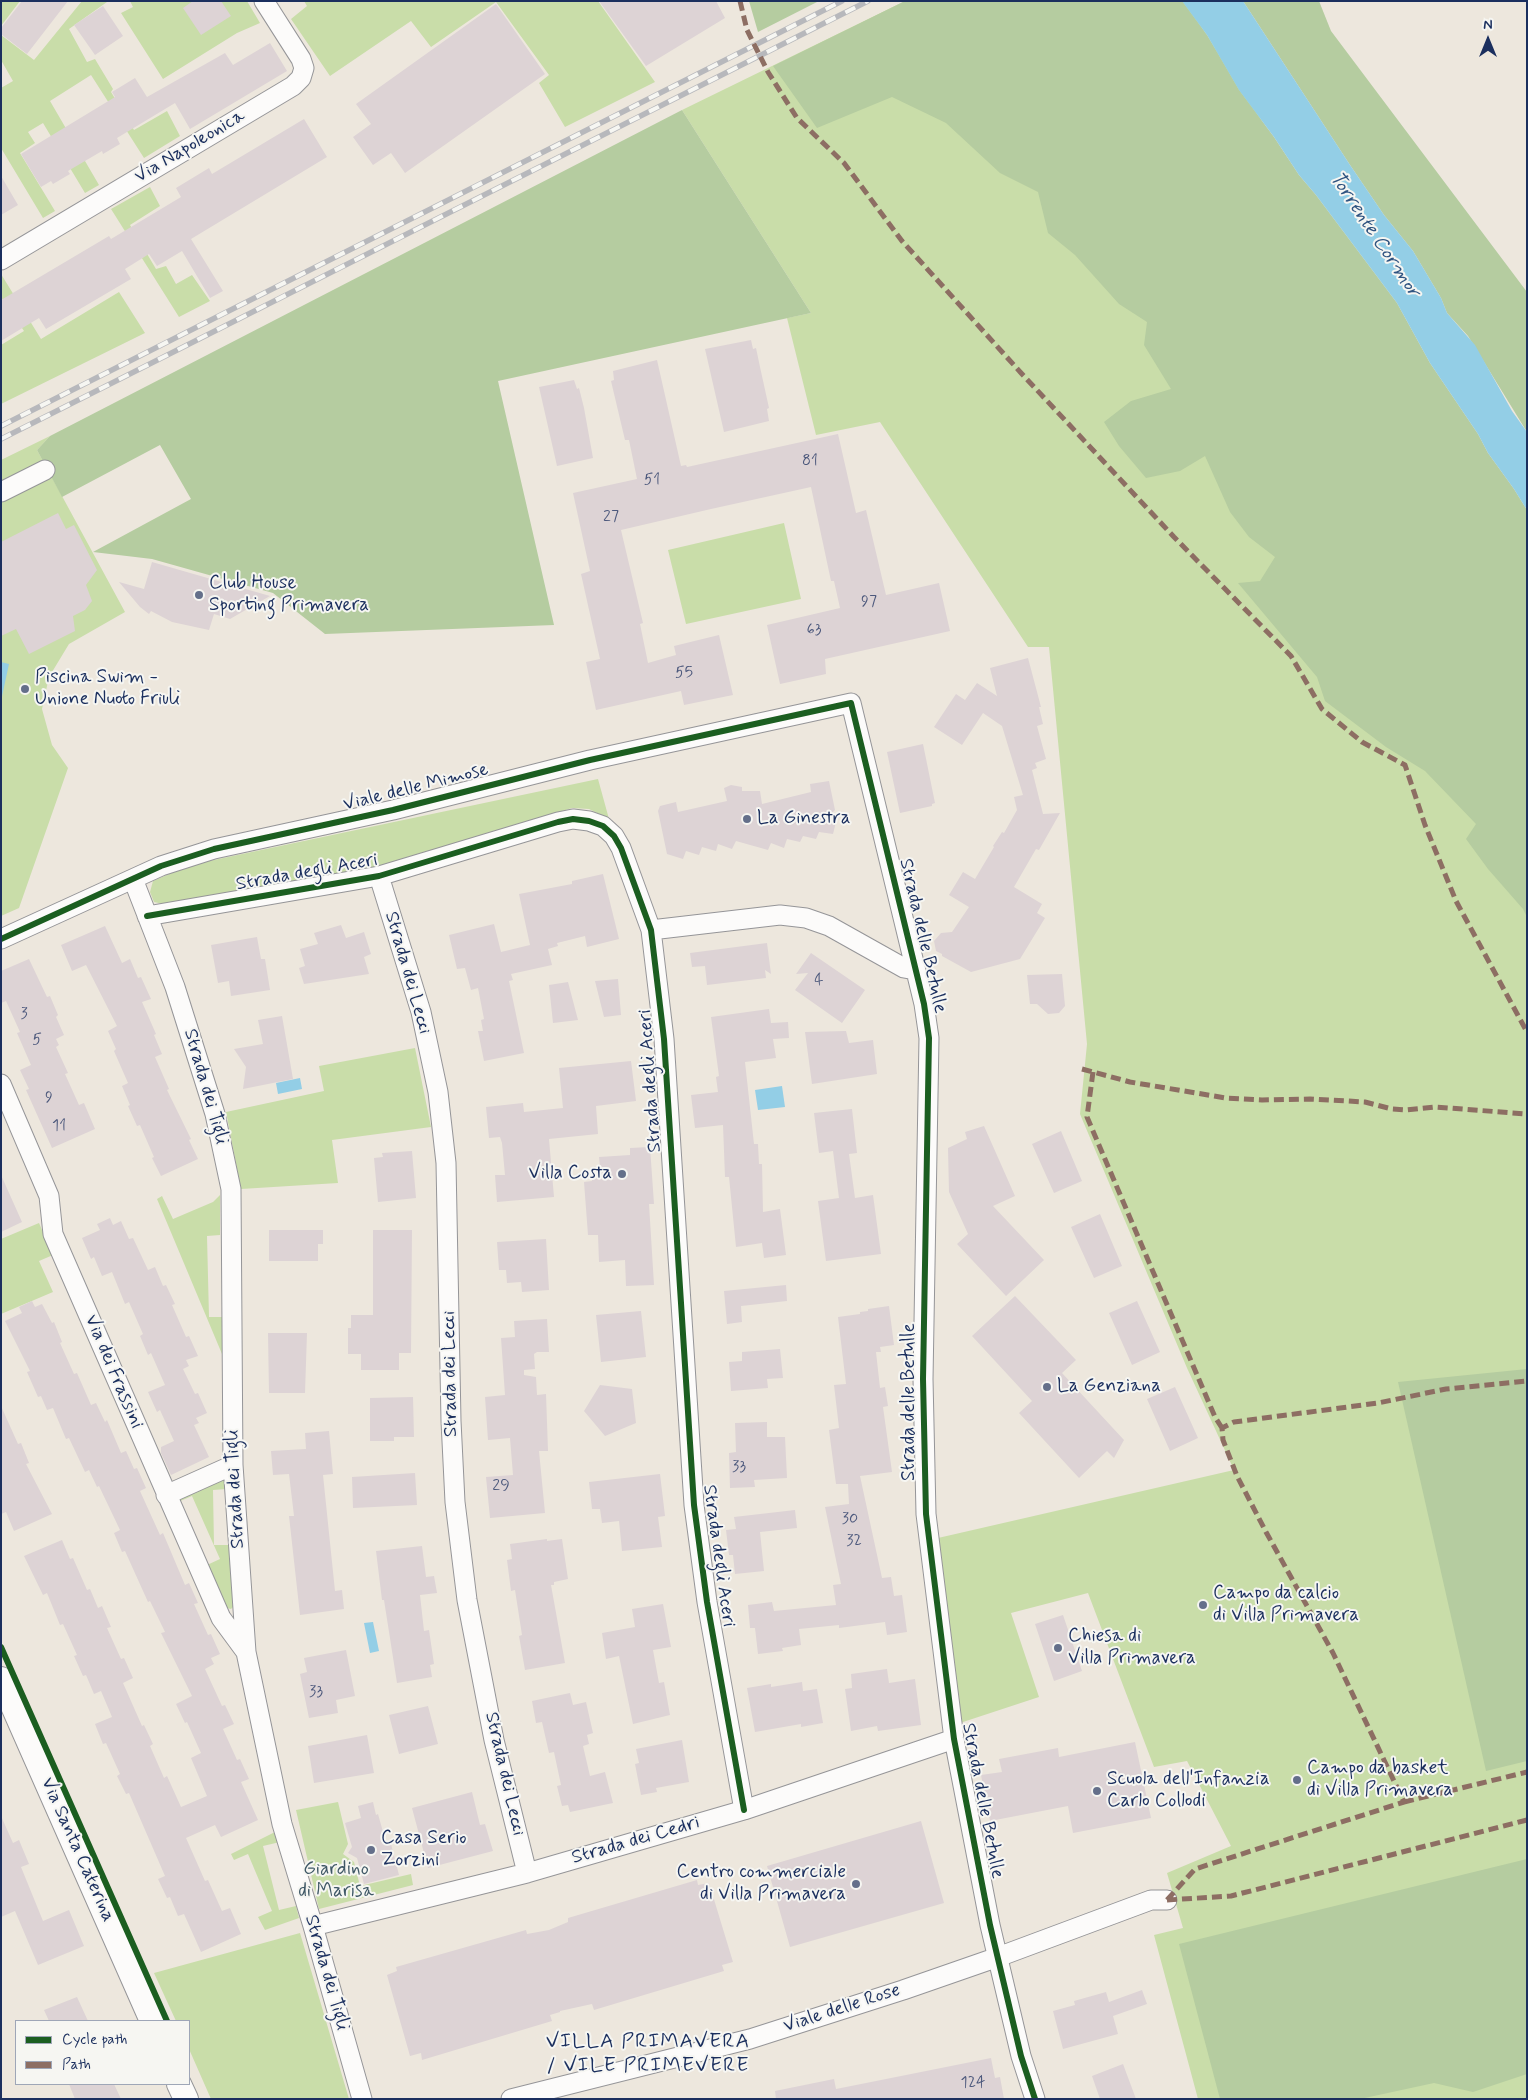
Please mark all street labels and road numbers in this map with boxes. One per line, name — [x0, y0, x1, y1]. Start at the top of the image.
street label: Via Napoleonica — [131, 105, 249, 189]
street label: Viale delle Mimose — [341, 759, 491, 817]
street label: Strada degli Aceri — [234, 849, 380, 897]
street label: Strada delle Betulle — [893, 857, 951, 1015]
street label: Strada dei Lecci — [379, 909, 435, 1037]
street label: Strada degli Aceri — [635, 1009, 667, 1153]
street label: Strada dei Tigli — [178, 1026, 232, 1148]
street label: Strada dei Lecci — [439, 1311, 463, 1437]
street label: Via dei Frassini — [79, 1312, 147, 1432]
street label: Strada delle Betulle — [899, 1323, 921, 1481]
street label: Strada dei Tigli — [221, 1429, 251, 1549]
street label: Strada degli Aceri — [697, 1483, 739, 1629]
street label: Strada dei Lecci — [479, 1710, 529, 1838]
street label: Strada delle Betulle — [956, 1721, 1008, 1881]
street label: Via Santa Caterina — [35, 1774, 119, 1926]
street label: Strada dei Cedri — [569, 1812, 703, 1870]
street label: Strada dei Tigli — [299, 1912, 353, 2034]
street label: Viale delle Rose — [781, 1979, 903, 2039]

